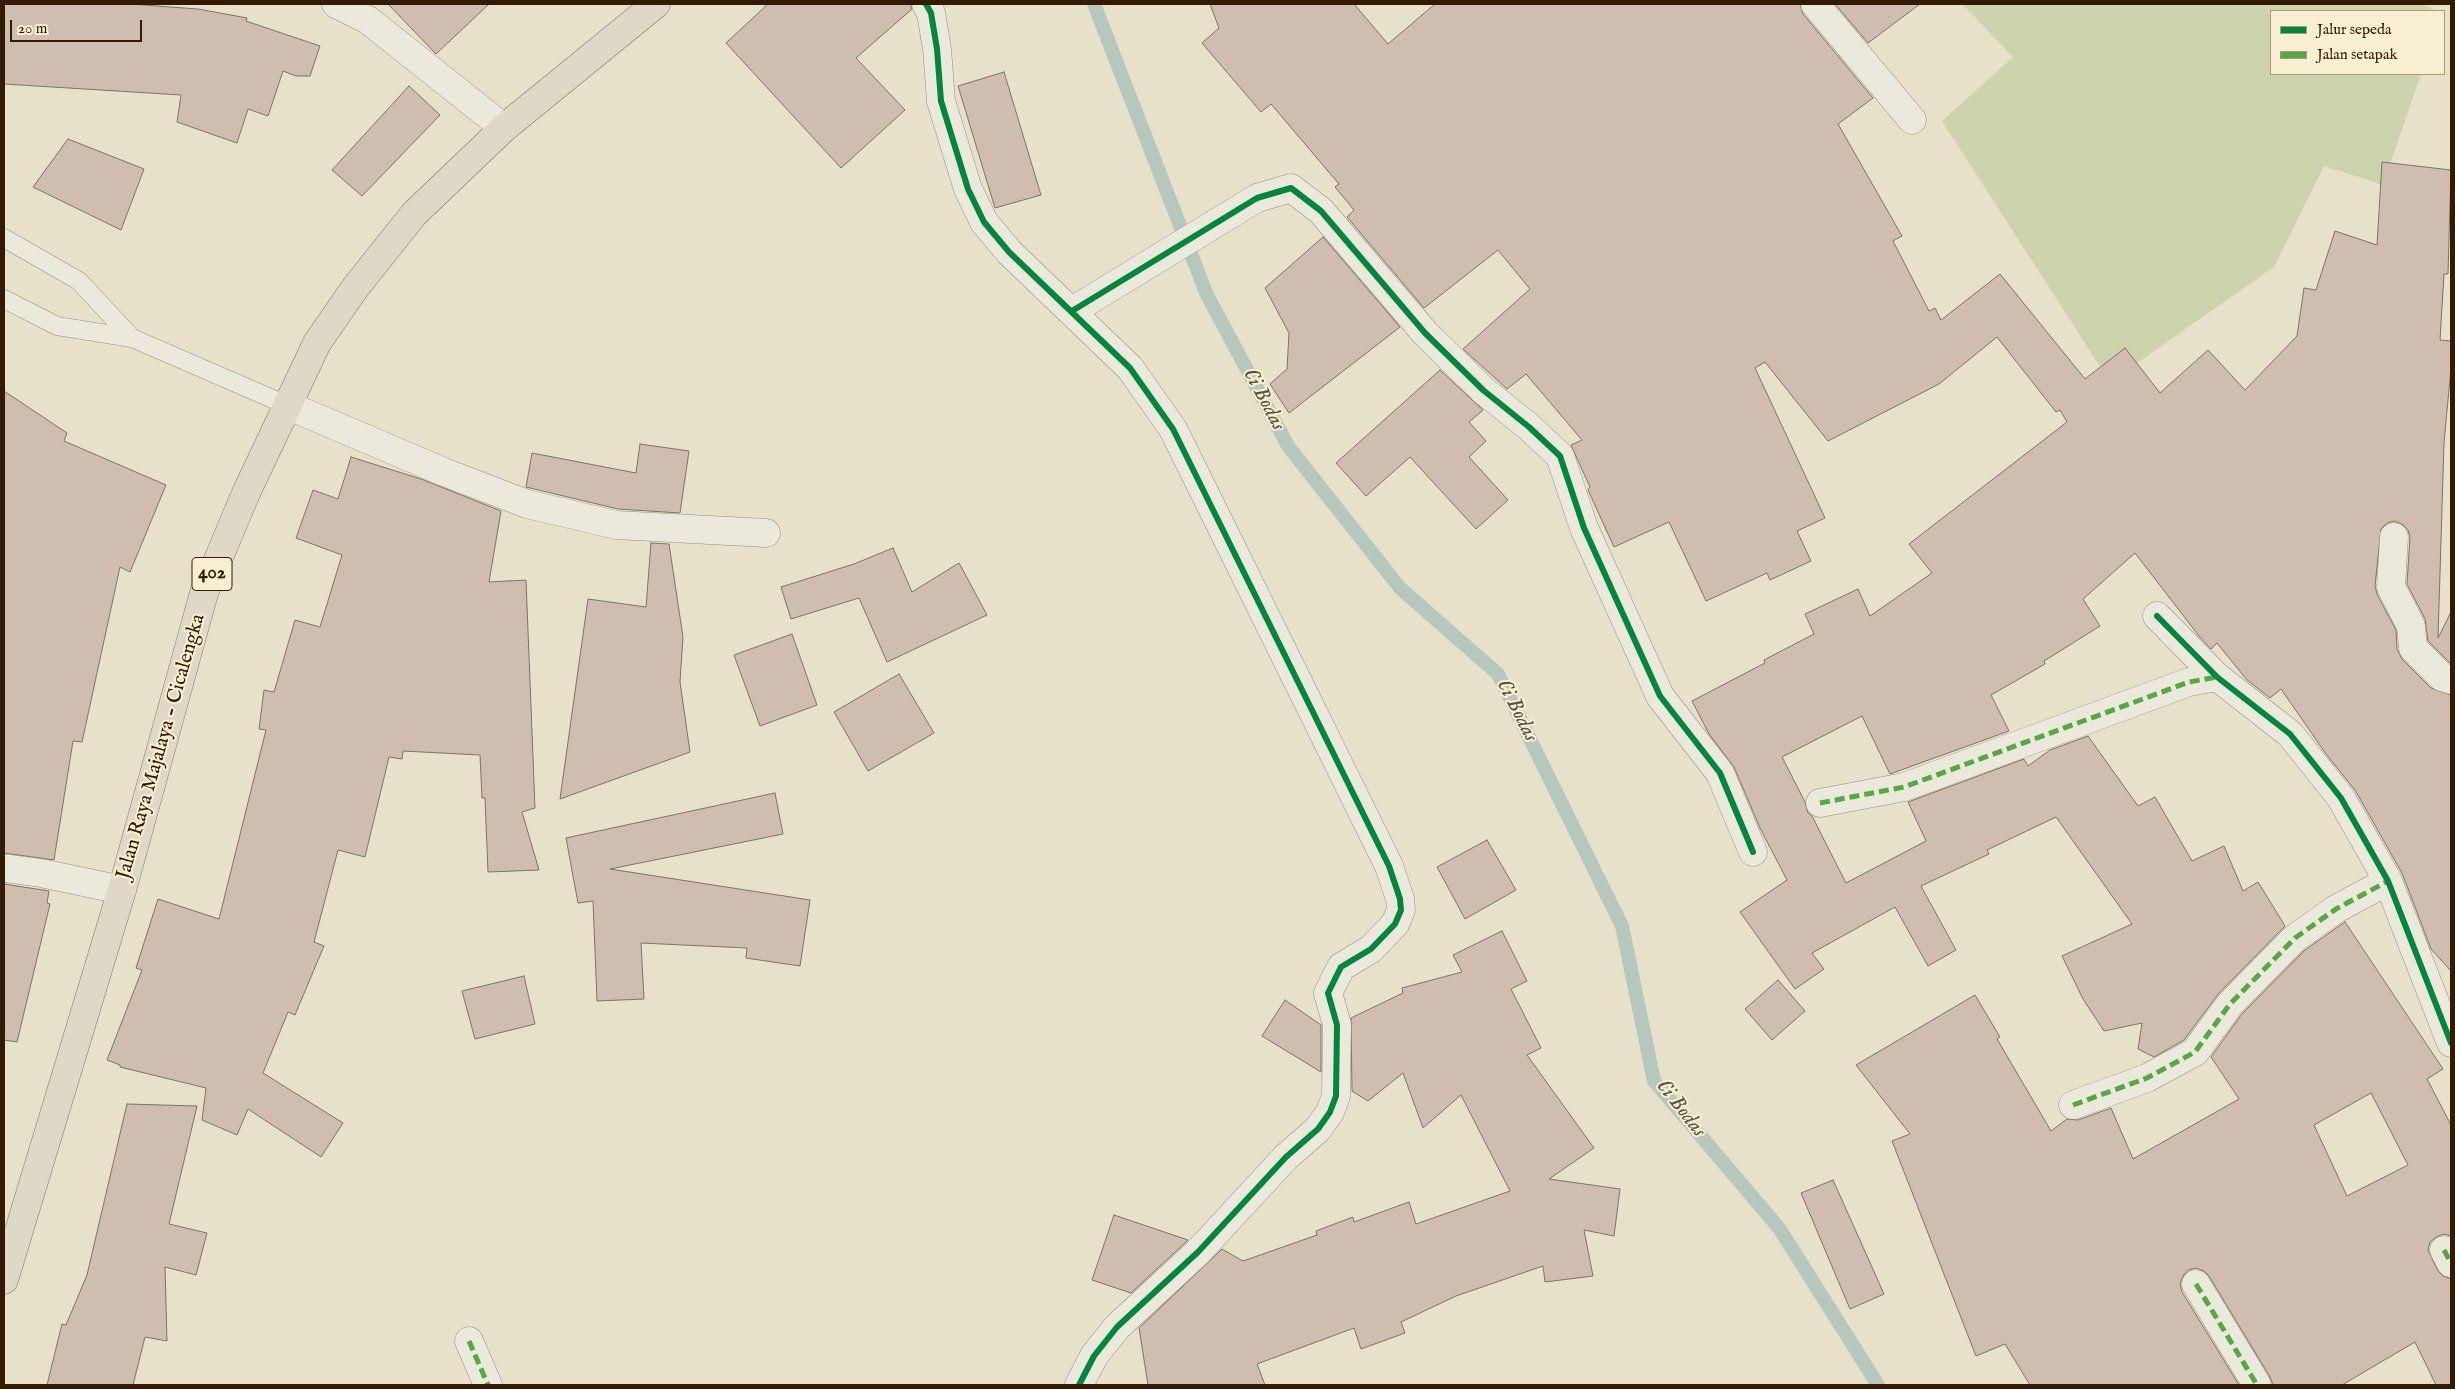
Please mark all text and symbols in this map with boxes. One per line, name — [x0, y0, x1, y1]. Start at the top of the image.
scale bar — [12, 10, 145, 42]
legend — [2270, 10, 2445, 75]
text: 20 m — [18, 19, 47, 38]
text: Jalur sepeda — [2317, 20, 2391, 39]
text: Jalan setapak — [2317, 45, 2398, 64]
water label: Ci Bodas — [1236, 365, 1290, 435]
road number: 402 — [192, 558, 232, 590]
street label: Jalan Raya Majalaya - Cicalengka — [113, 612, 211, 882]
water label: Ci Bodas — [1490, 676, 1542, 746]
water label: Ci Bodas — [1650, 1075, 1710, 1143]

